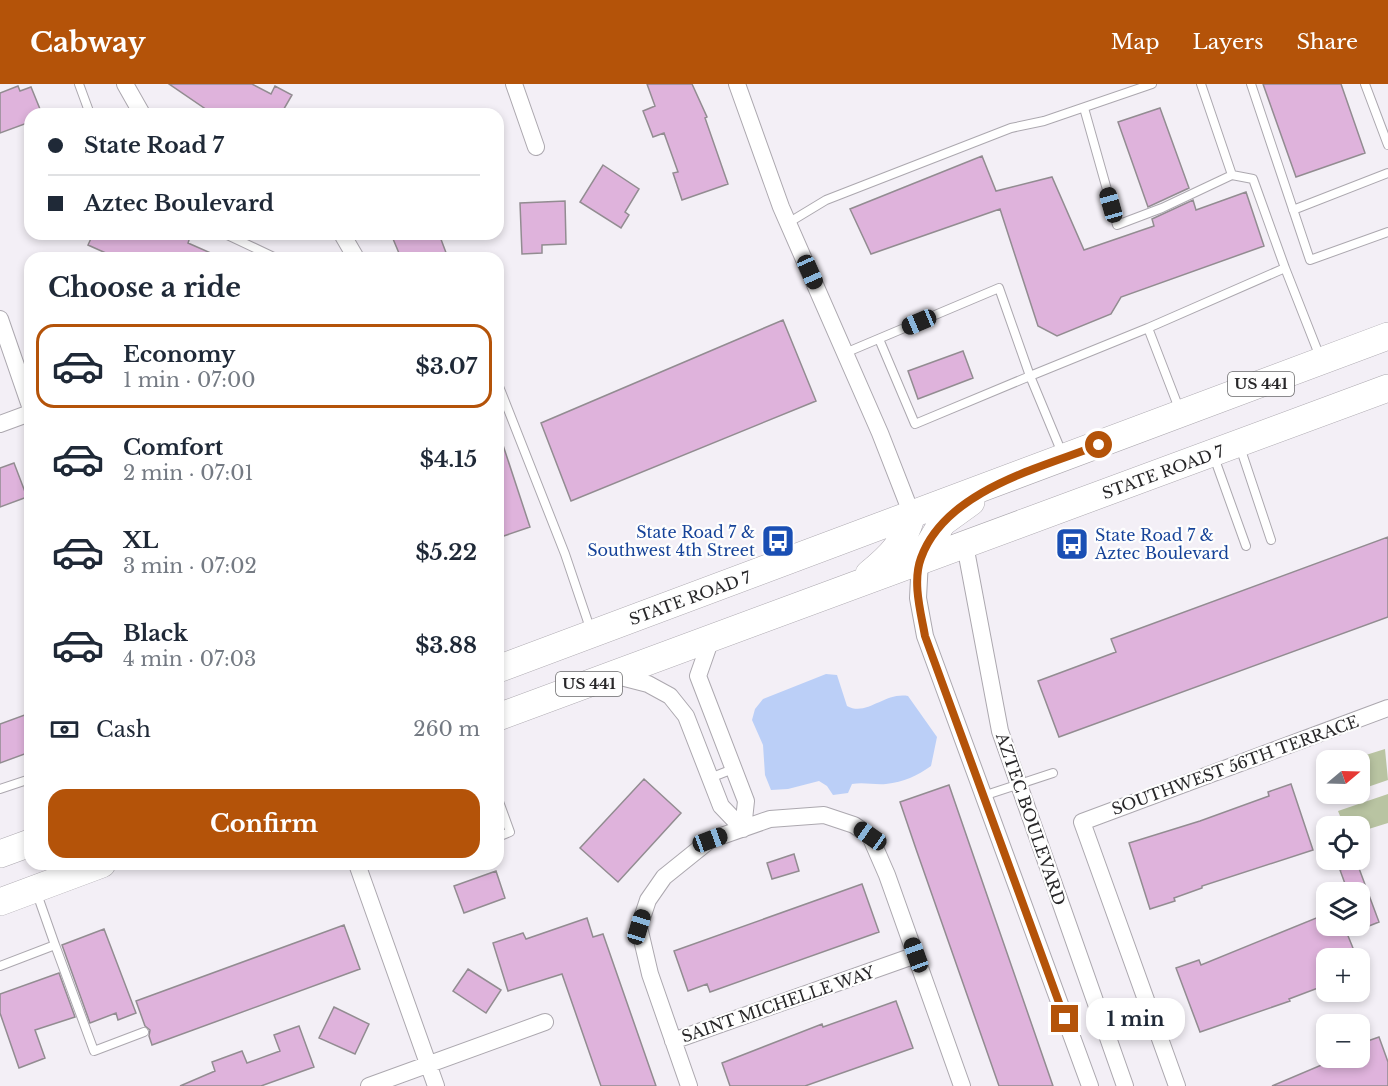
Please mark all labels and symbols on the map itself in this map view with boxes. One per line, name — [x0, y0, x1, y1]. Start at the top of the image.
car — [1097, 185, 1125, 225]
car — [794, 252, 826, 292]
car — [899, 307, 939, 337]
road number: US 441 — [1228, 372, 1294, 396]
route start — [1085, 431, 1112, 458]
street label: STATE ROAD 7 — [1099, 440, 1228, 503]
place label: State Road 7 & Southwest 4th Street — [587, 522, 755, 560]
bus stop icon: State Road 7 & Southwest 4th Street — [760, 523, 796, 559]
place label: State Road 7 & Aztec Boulevard — [1094, 525, 1229, 563]
bus stop icon: State Road 7 & Aztec Boulevard — [1054, 526, 1090, 562]
street label: STATE ROAD 7 — [626, 566, 755, 629]
road number: US 441 — [556, 672, 622, 696]
street label: SOUTHWEST 56TH TERRACE — [1109, 711, 1361, 819]
street label: AZTEC BOULEVARD — [992, 729, 1070, 908]
north arrow — [1316, 750, 1370, 804]
car — [850, 818, 890, 854]
car — [690, 825, 730, 855]
car — [625, 907, 653, 947]
car — [901, 935, 931, 975]
street label: SAINT MICHELLE WAY — [679, 961, 878, 1047]
callout: 1 min — [1086, 998, 1185, 1040]
route end — [1051, 1005, 1078, 1032]

